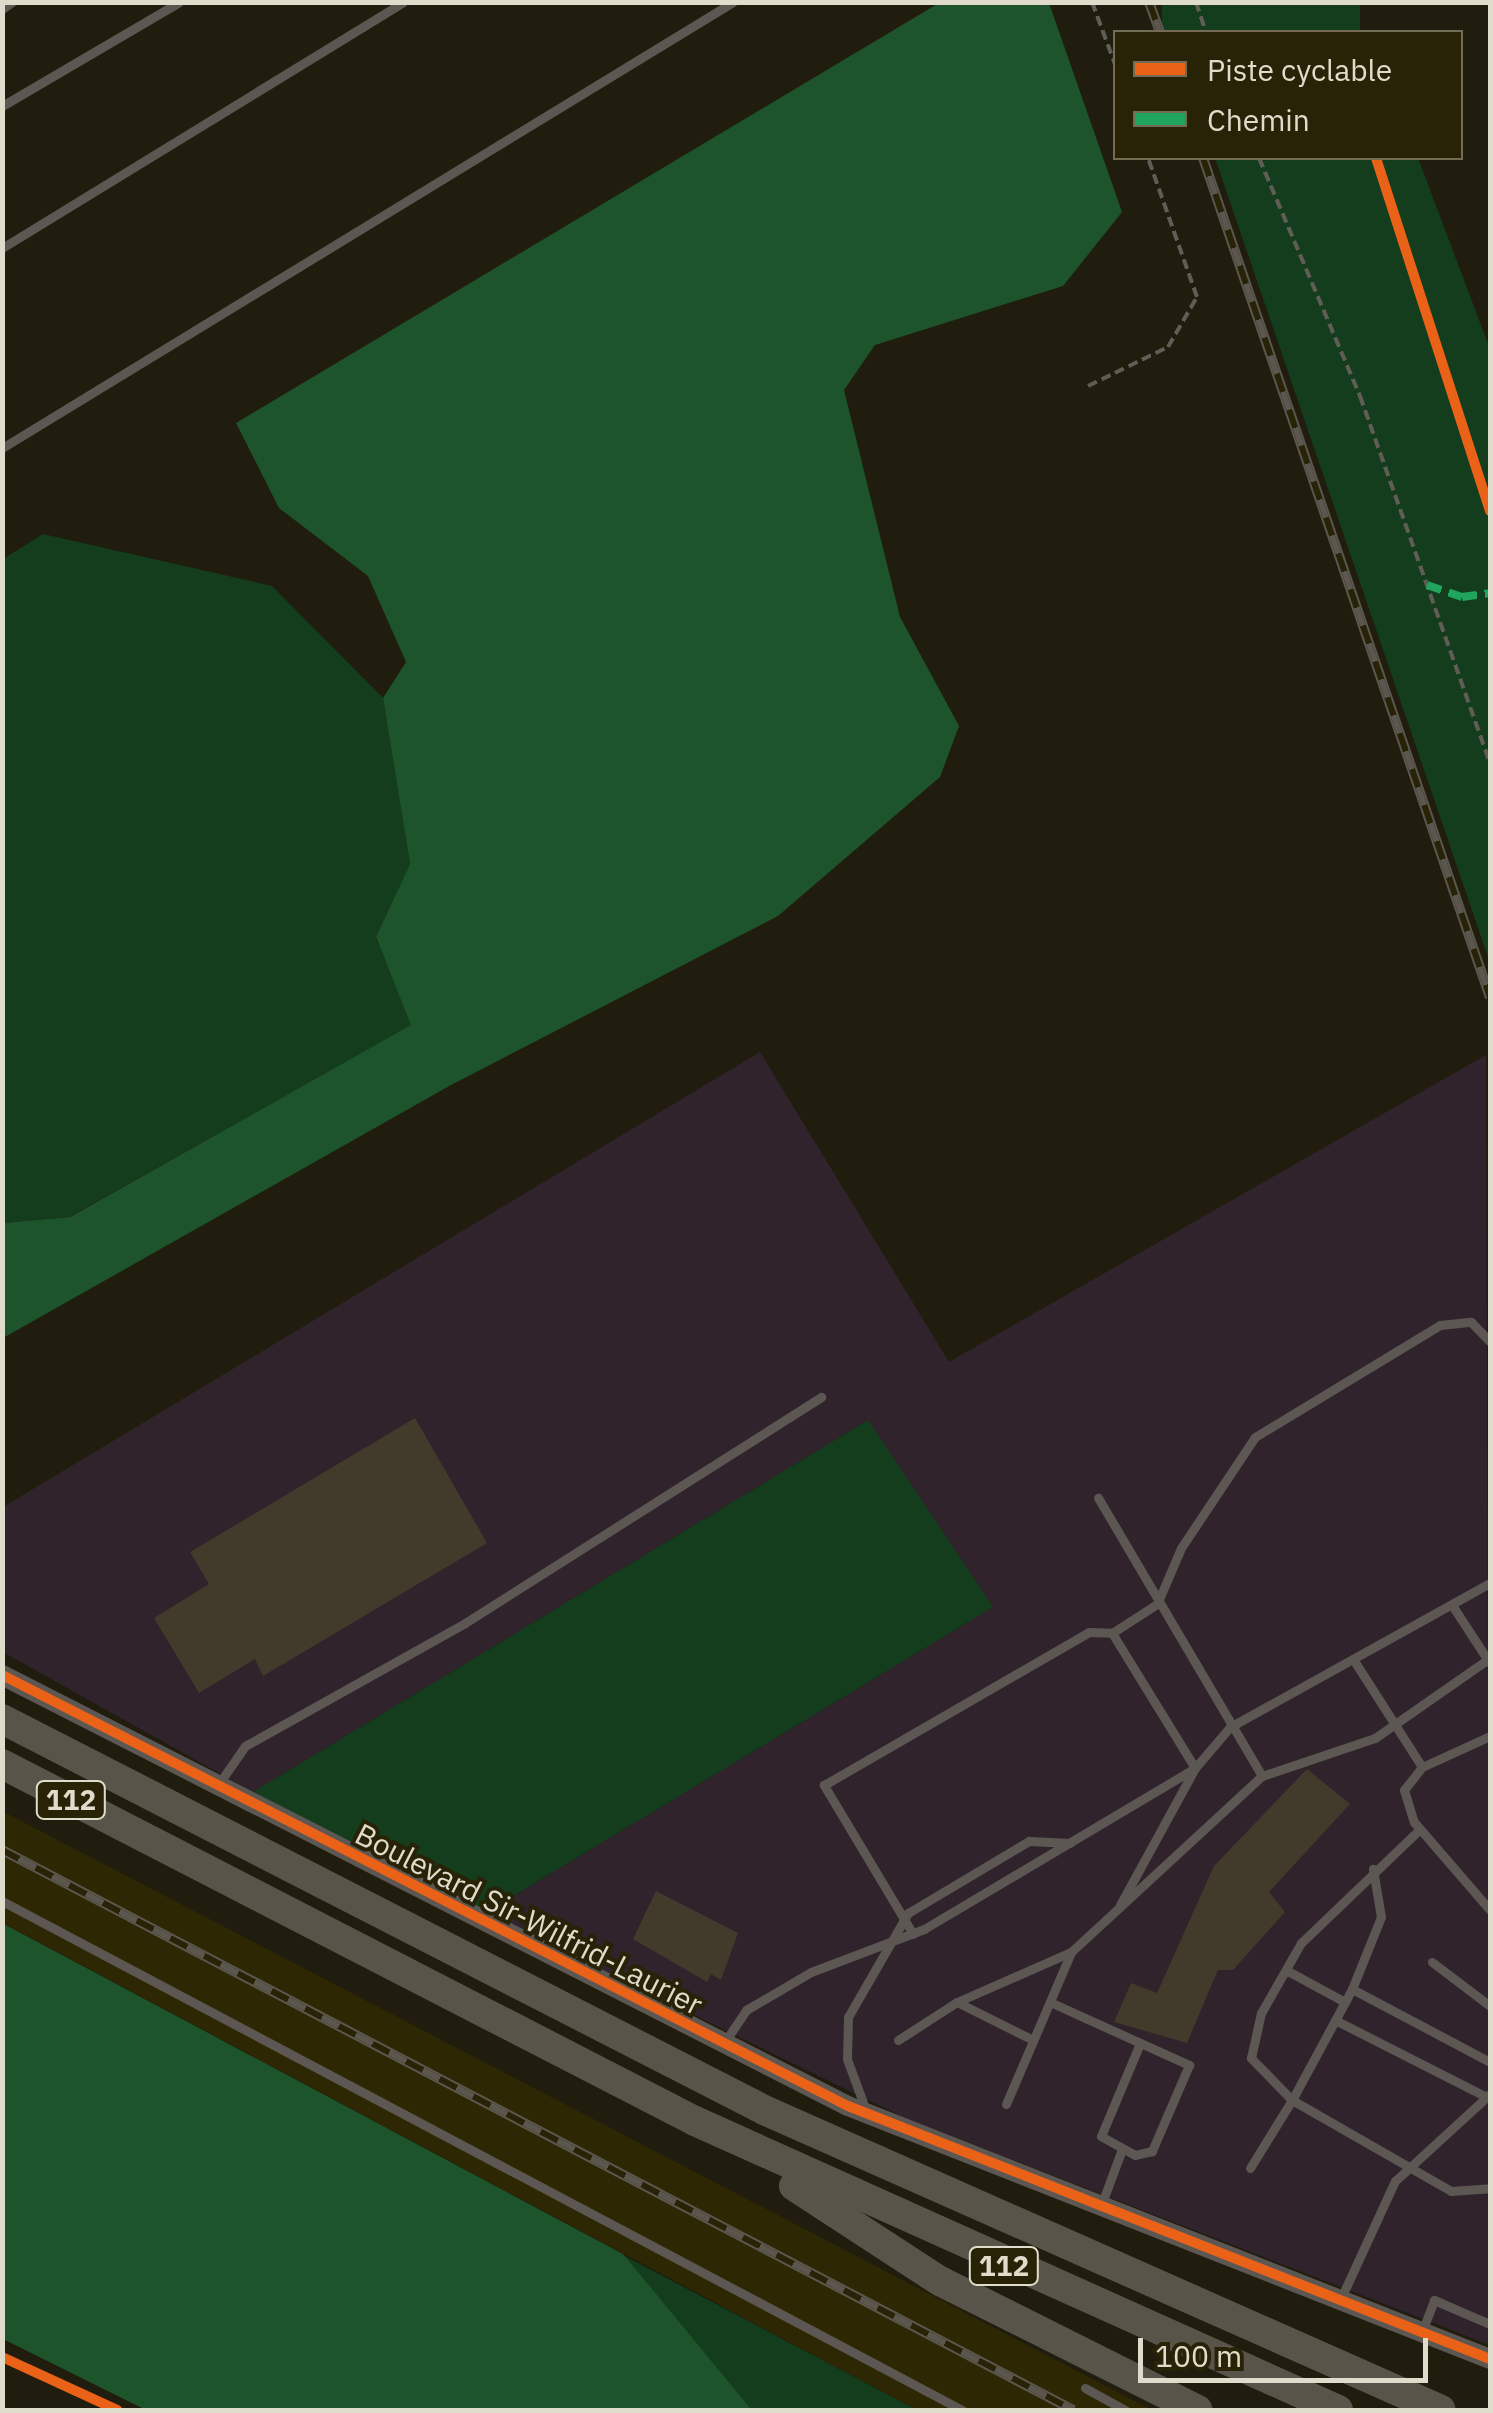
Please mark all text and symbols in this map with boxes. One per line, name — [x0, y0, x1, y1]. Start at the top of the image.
legend — [1113, 30, 1463, 160]
text: Piste cyclable — [1207, 50, 1392, 89]
text: Chemin — [1207, 100, 1310, 139]
road number: 112 — [34, 1777, 108, 1823]
street label: Boulevard Sir-Wilfrid-Laurier — [349, 1816, 709, 2022]
road number: 112 — [966, 2243, 1042, 2289]
scale bar — [1143, 2318, 1433, 2380]
text: 100 m — [1155, 2336, 1242, 2375]

